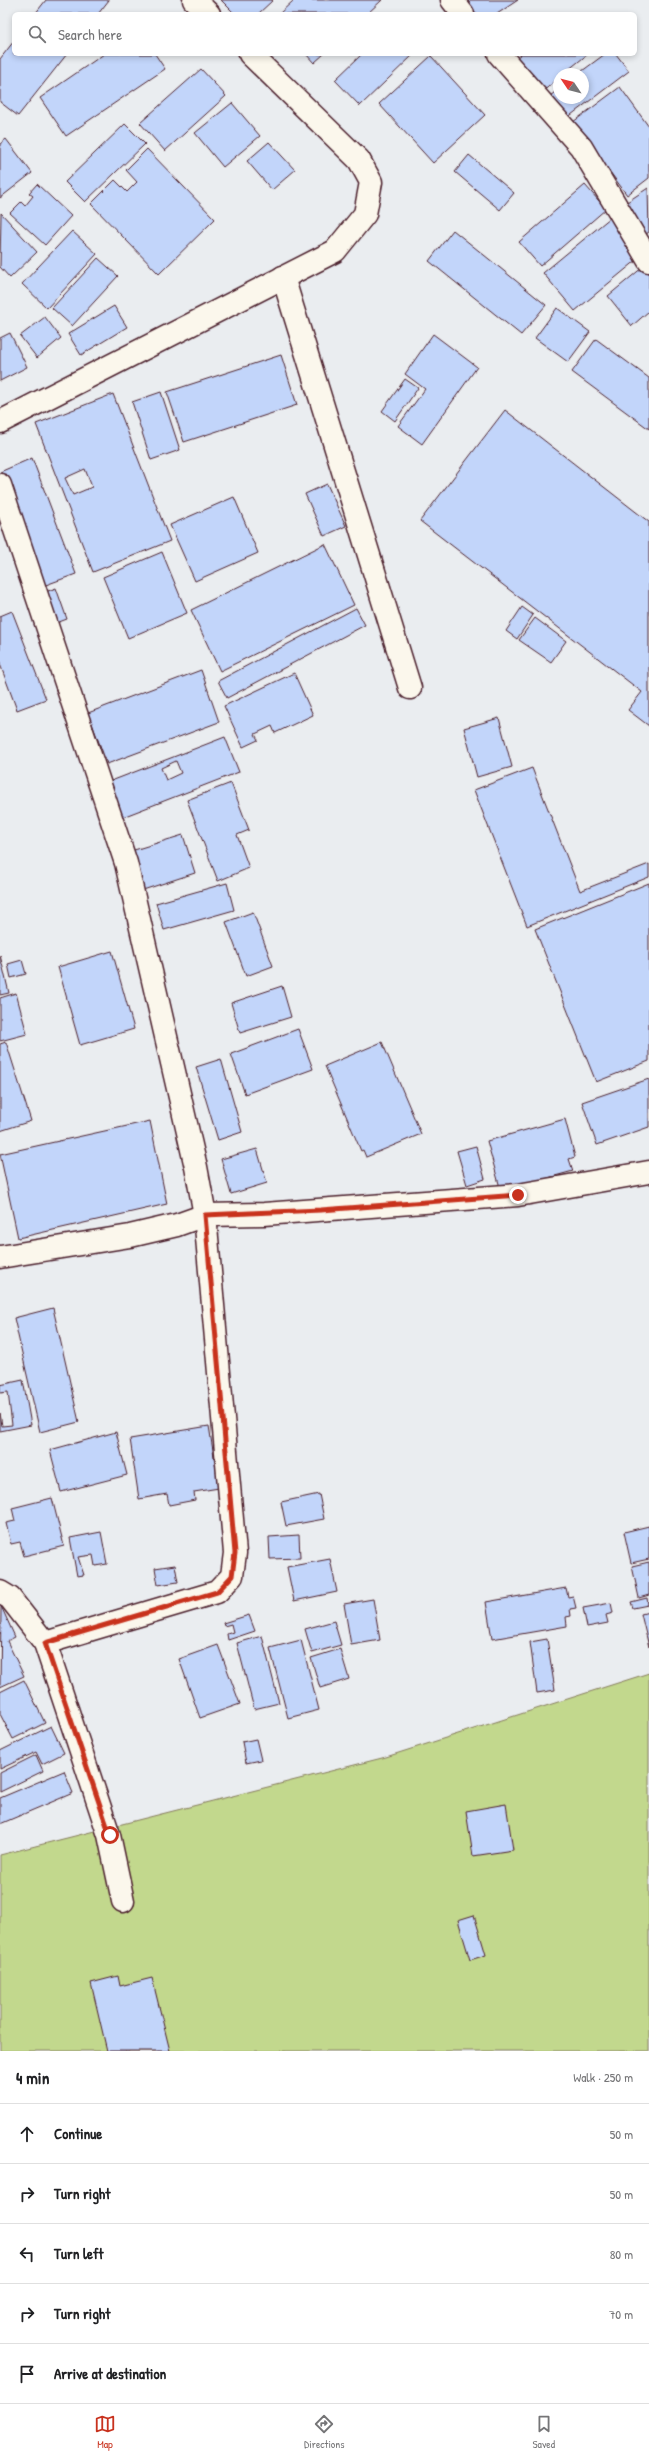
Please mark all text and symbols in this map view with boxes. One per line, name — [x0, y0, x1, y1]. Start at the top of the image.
search box — [12, 12, 637, 56]
icon: search — [26, 23, 48, 45]
text: Search here — [58, 24, 122, 45]
north arrow — [553, 68, 589, 104]
route end — [509, 1186, 527, 1204]
route start — [101, 1826, 119, 1844]
text: 4 min — [16, 2066, 49, 2089]
text: Walk · 250 m — [573, 2068, 633, 2086]
icon: ahead — [16, 2123, 38, 2145]
text: Continue — [54, 2123, 102, 2144]
text: 50 m — [610, 2125, 633, 2143]
icon: right — [16, 2183, 38, 2205]
text: Turn right — [54, 2183, 110, 2204]
text: 50 m — [610, 2185, 633, 2203]
icon: left — [16, 2243, 38, 2265]
text: Turn left — [54, 2243, 104, 2264]
text: 80 m — [610, 2245, 633, 2263]
icon: right — [16, 2303, 38, 2325]
text: Turn right — [54, 2303, 110, 2324]
text: 70 m — [609, 2305, 633, 2323]
icon: arrive — [16, 2363, 38, 2385]
text: Arrive at destination — [54, 2363, 166, 2384]
tab: Map — [94, 2413, 116, 2451]
tab: Directions — [304, 2413, 345, 2451]
tab: Saved — [533, 2413, 555, 2451]

